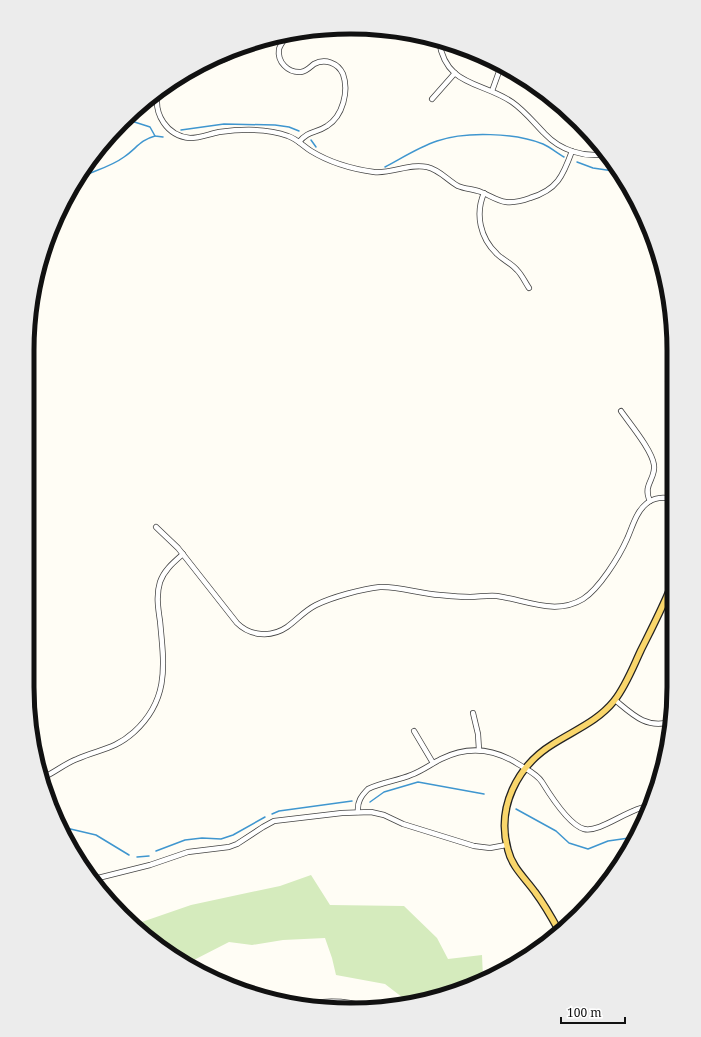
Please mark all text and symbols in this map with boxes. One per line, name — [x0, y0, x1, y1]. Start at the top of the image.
scale bar — [561, 999, 625, 1025]
text: 100 m — [567, 1004, 602, 1021]

